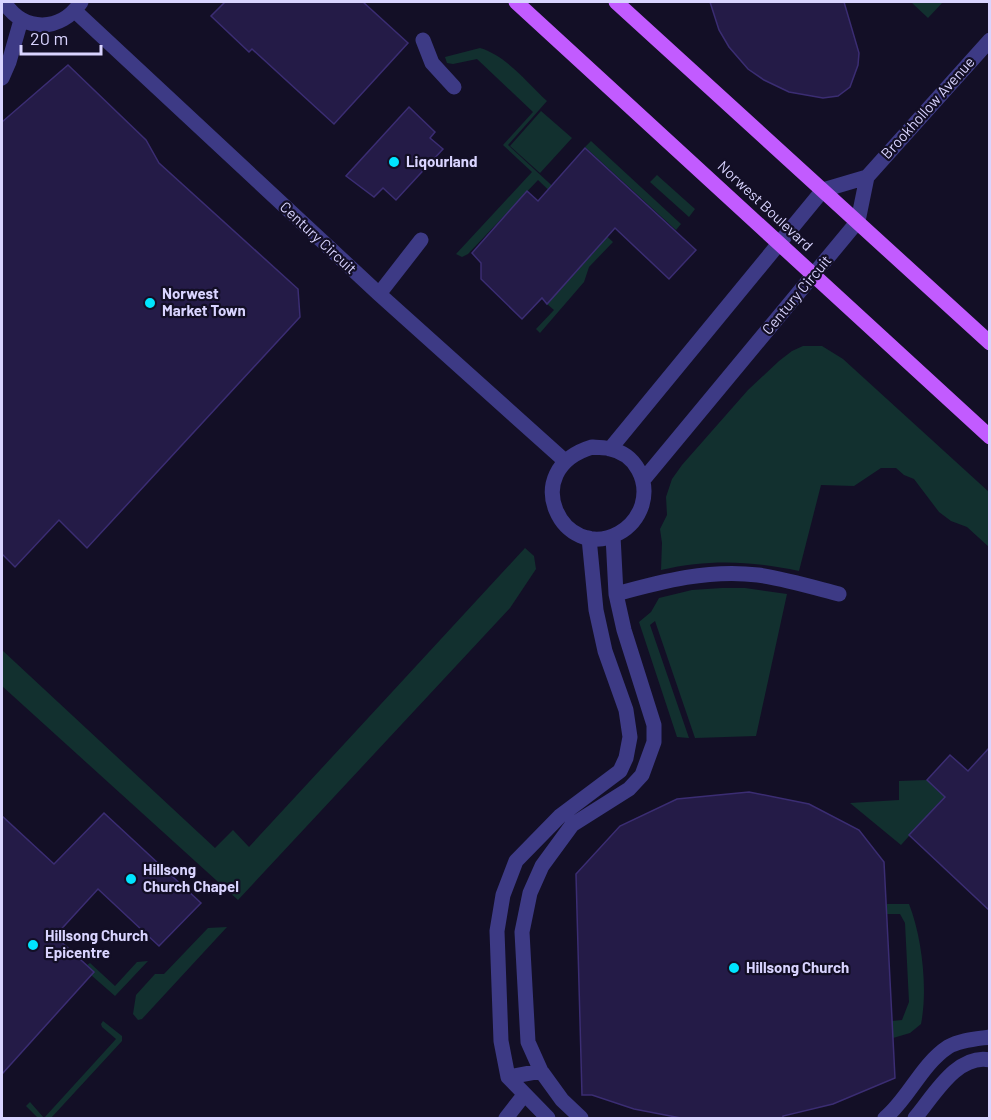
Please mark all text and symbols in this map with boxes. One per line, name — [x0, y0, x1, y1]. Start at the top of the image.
scale bar — [21, 18, 100, 56]
text: 20 m — [30, 27, 68, 49]
street label: Brookhollow Avenue — [877, 53, 978, 162]
place label: Liqourland — [406, 152, 477, 170]
marker: Liqourland — [387, 155, 401, 169]
street label: Norwest Boulevard — [714, 157, 817, 254]
street label: Century Circuit — [277, 197, 361, 277]
street label: Century Circuit — [758, 251, 835, 338]
place label: Norwest Market Town — [162, 284, 246, 319]
marker: Norwest Market Town — [143, 296, 157, 310]
place label: Hillsong Church Chapel — [143, 860, 239, 895]
marker: Hillsong Church Chapel — [124, 872, 138, 886]
place label: Hillsong Church Epicentre — [45, 926, 148, 961]
marker: Hillsong Church Epicentre — [26, 938, 40, 952]
place label: Hillsong Church — [746, 958, 849, 976]
marker: Hillsong Church — [727, 961, 741, 975]

